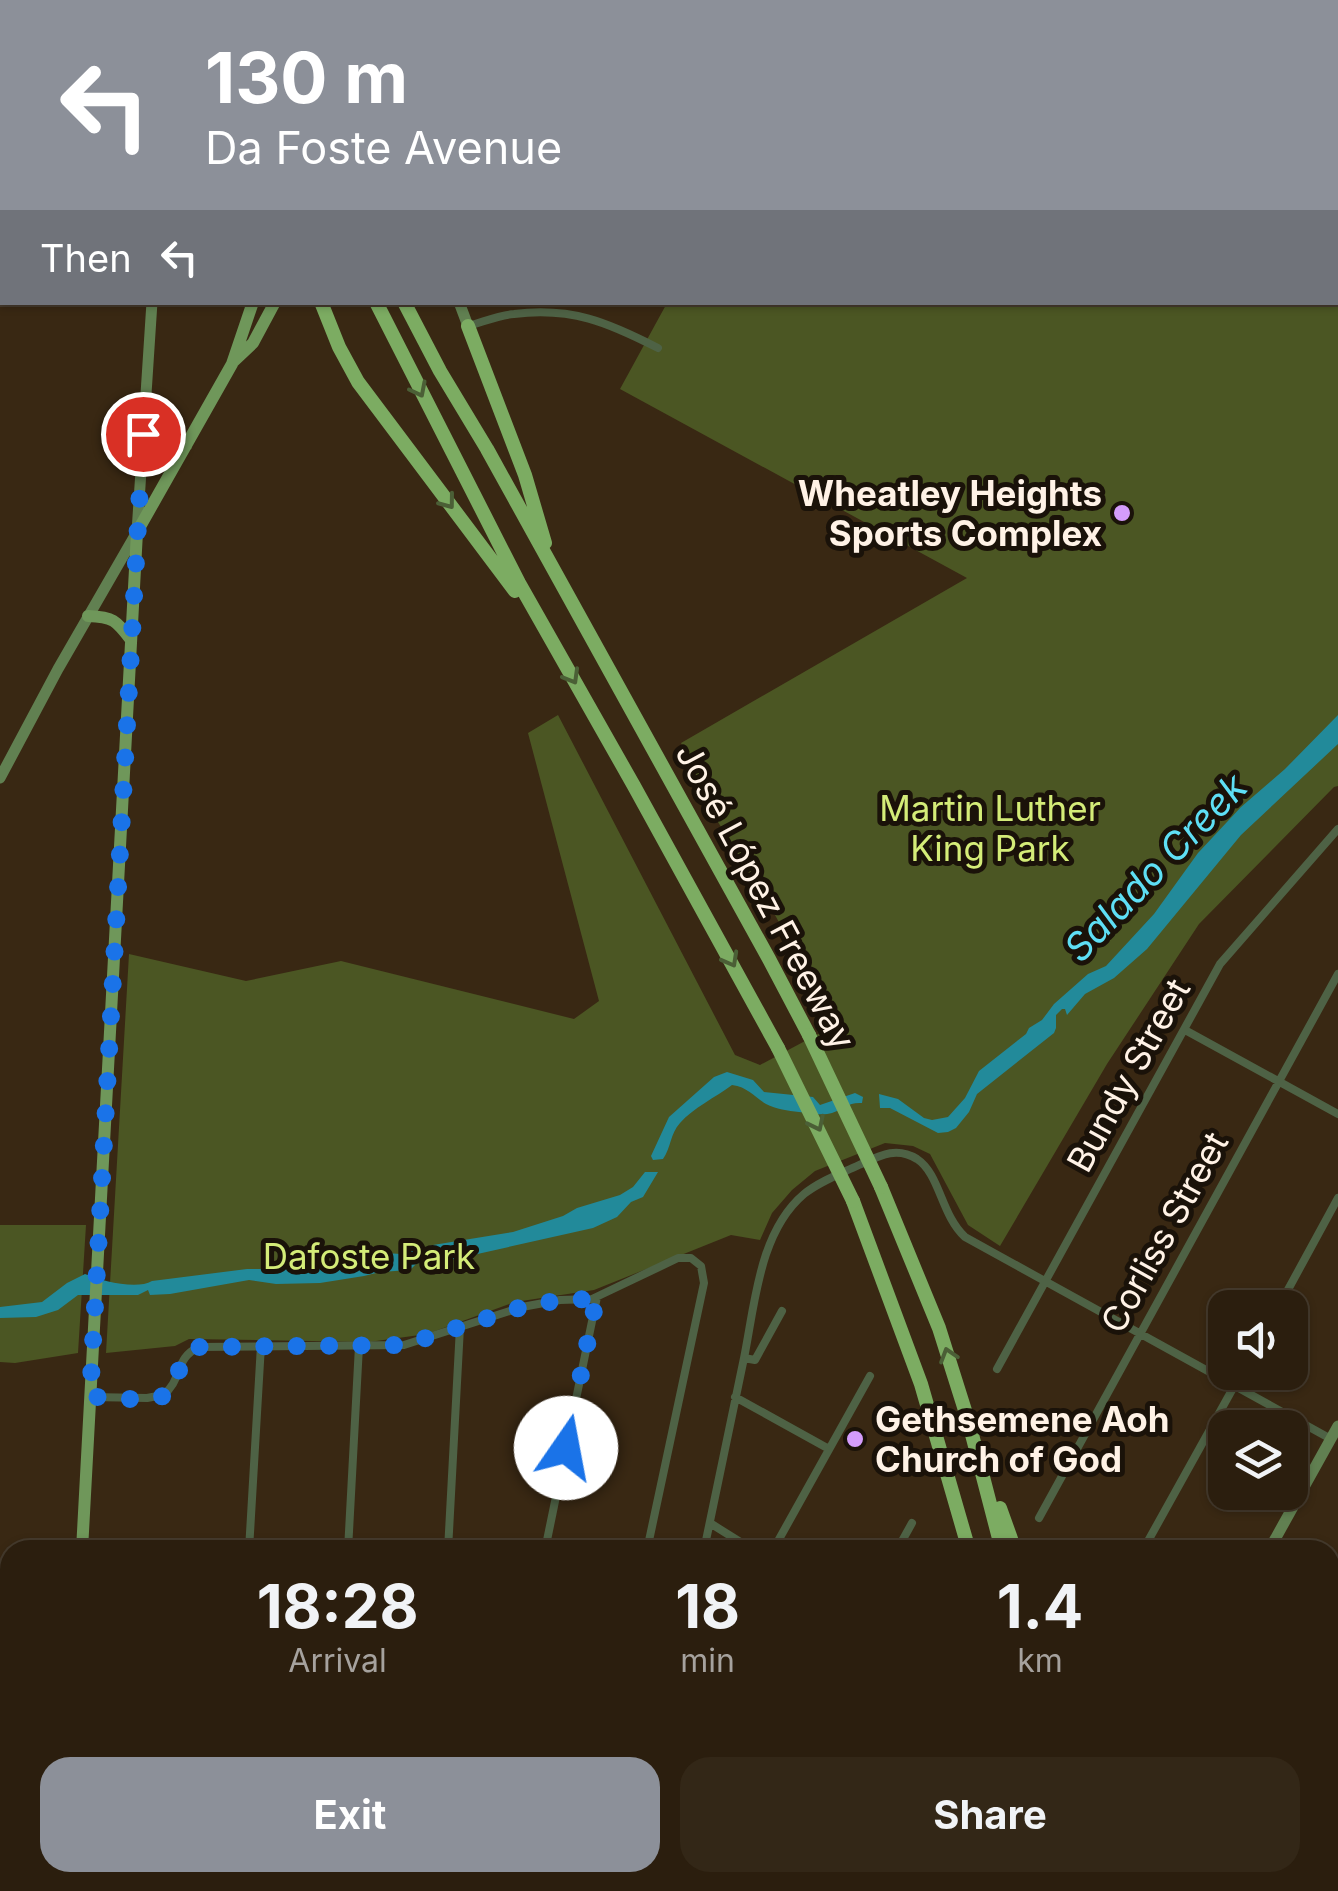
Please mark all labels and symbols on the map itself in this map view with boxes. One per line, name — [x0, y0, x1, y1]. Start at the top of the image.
one-way arrow — [407, 379, 426, 397]
pin — [101, 392, 186, 477]
place label: Wheatley Heights Sports Complex — [798, 472, 1102, 554]
one-way arrow — [436, 491, 453, 509]
marker: Wheatley Heights Sports Complex — [1111, 502, 1133, 524]
one-way arrow — [559, 666, 579, 684]
street label: José López Freeway — [667, 736, 865, 1056]
water label: Salado Creek — [1054, 763, 1257, 970]
park label: Martin Luther King Park — [879, 787, 1101, 869]
one-way arrow — [718, 949, 738, 967]
street label: Bundy Street — [1058, 971, 1198, 1179]
one-way arrow — [805, 1113, 824, 1131]
street label: Corliss Street — [1092, 1124, 1236, 1340]
park label: Dafoste Park — [263, 1235, 475, 1277]
one-way arrow — [939, 1347, 960, 1364]
position arrow — [514, 1396, 618, 1500]
place label: Gethsemene Aoh Church of God — [875, 1398, 1170, 1480]
marker: Gethsemene Aoh Church of God — [844, 1428, 866, 1450]

